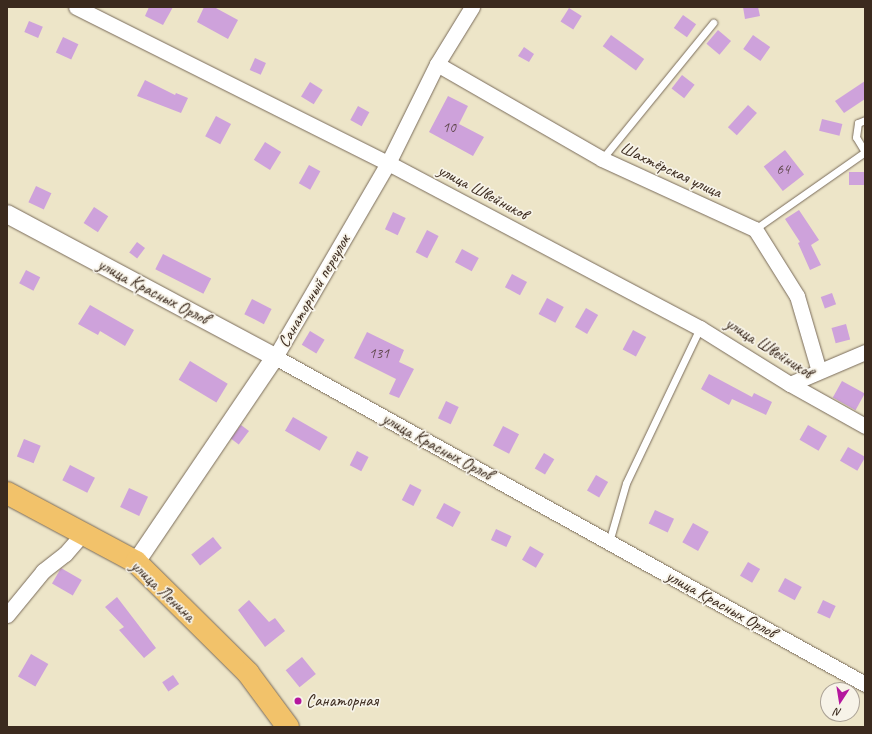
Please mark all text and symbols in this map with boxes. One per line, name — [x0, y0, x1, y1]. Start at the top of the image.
house number: 10 — [442, 119, 456, 137]
street label: Шахтёрская улица — [616, 137, 726, 203]
street label: улица Швейников — [435, 160, 531, 224]
house number: 64 — [776, 161, 790, 179]
street label: Санаторный переулок — [274, 231, 354, 351]
street label: улица Красных Орлов — [94, 254, 212, 330]
street label: улица Швейников — [722, 313, 816, 383]
house number: 131 — [369, 345, 389, 363]
street label: улица Красных Орлов — [379, 408, 495, 486]
street label: улица Ленина — [127, 556, 199, 626]
street label: улица Красных Орлов — [663, 565, 779, 643]
north arrow — [820, 682, 860, 722]
place label: Санаторная — [306, 691, 378, 711]
marker: Санаторная — [293, 696, 303, 706]
text: N — [833, 705, 843, 720]

